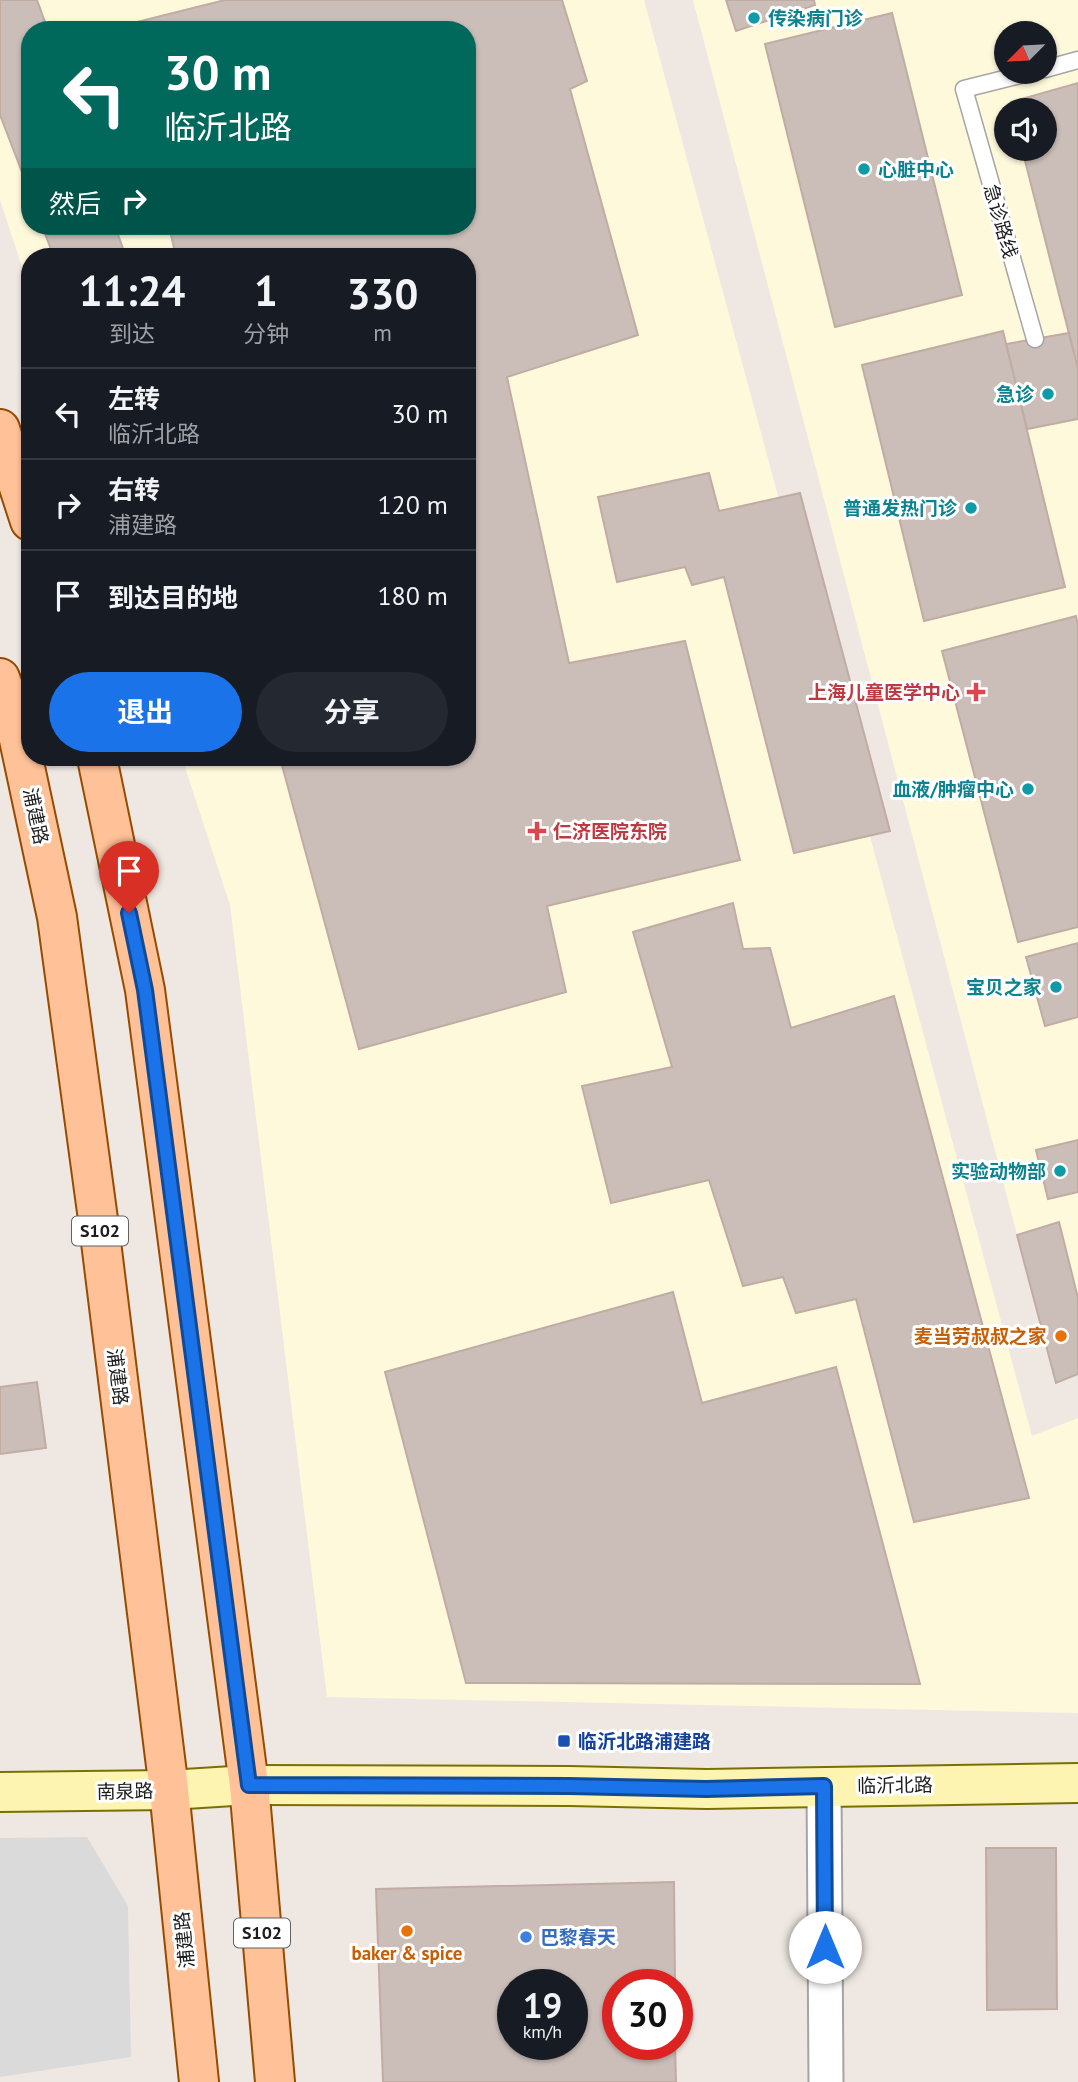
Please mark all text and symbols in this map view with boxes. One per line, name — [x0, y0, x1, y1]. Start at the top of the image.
place label: 传染病门诊 — [768, 6, 864, 30]
marker: 传染病门诊 — [746, 10, 762, 26]
north arrow — [994, 21, 1057, 84]
map controls — [994, 21, 1057, 161]
text: 30 m — [164, 40, 271, 104]
icon: left — [49, 49, 140, 140]
button: sound — [994, 98, 1057, 161]
text: 临沂北路 — [164, 106, 292, 148]
place label: 心脏中心 — [878, 157, 954, 181]
marker: 心脏中心 — [856, 161, 872, 177]
street label: 急诊路线 — [979, 181, 1023, 261]
icon: right — [115, 182, 153, 220]
text: 然后 — [49, 187, 101, 220]
text: 11:24 — [79, 263, 185, 318]
text: 1 — [254, 263, 278, 318]
text: 330 — [347, 266, 418, 321]
text: m — [373, 318, 392, 347]
text: 到达 — [109, 319, 155, 348]
text: 分钟 — [243, 319, 289, 348]
text: 左转 — [108, 382, 160, 415]
place label: 急诊 — [996, 382, 1035, 406]
marker: 急诊 — [1040, 386, 1056, 402]
icon: left — [49, 395, 87, 433]
text: 30 m — [392, 397, 448, 430]
text: 临沂北路 — [108, 419, 200, 448]
text: 右转 — [108, 473, 160, 506]
icon: right — [49, 486, 87, 524]
text: 120 m — [377, 488, 448, 521]
place label: 普通发热门诊 — [843, 496, 958, 520]
marker: 普通发热门诊 — [963, 500, 979, 516]
text: 浦建路 — [108, 510, 177, 539]
icon: arrive — [49, 577, 87, 615]
text: 180 m — [377, 579, 448, 612]
text: 到达目的地 — [108, 581, 238, 614]
button: 退出 — [49, 672, 242, 752]
button: 分享 — [256, 672, 448, 752]
place label: 上海儿童医学中心 — [808, 680, 960, 704]
marker: 上海儿童医学中心 — [966, 682, 986, 702]
place label: 血液/肿瘤中心 — [892, 777, 1014, 801]
marker: 血液/肿瘤中心 — [1020, 781, 1036, 797]
street label: 浦建路 — [18, 786, 54, 846]
place label: 仁济医院东院 — [553, 819, 667, 843]
marker: 仁济医院东院 — [527, 821, 547, 841]
pin — [99, 841, 159, 913]
icon: arrive — [110, 852, 148, 890]
place label: 宝贝之家 — [966, 975, 1042, 999]
marker: 宝贝之家 — [1048, 979, 1064, 995]
place label: 实验动物部 — [951, 1159, 1046, 1183]
marker: 实验动物部 — [1052, 1163, 1068, 1179]
road number: S102 — [72, 1216, 128, 1246]
place label: 麦当劳叔叔之家 — [914, 1324, 1047, 1348]
marker: 麦当劳叔叔之家 — [1053, 1328, 1069, 1344]
street label: 浦建路 — [103, 1347, 133, 1407]
place label: 临沂北路浦建路 — [578, 1729, 711, 1753]
marker: 临沂北路浦建路 — [556, 1733, 572, 1749]
street label: 临沂北路 — [857, 1772, 933, 1798]
street label: 南泉路 — [96, 1779, 154, 1803]
street label: 浦建路 — [169, 1910, 199, 1970]
position arrow — [788, 1910, 862, 1984]
road number: S102 — [234, 1919, 290, 1948]
marker: baker & spice — [399, 1923, 415, 1939]
place label: 巴黎春天 — [540, 1925, 616, 1949]
marker: 巴黎春天 — [518, 1929, 534, 1945]
place label: baker & spice — [351, 1941, 463, 1965]
speed limit sign: 30 — [602, 1969, 693, 2060]
text: 19 — [523, 1982, 562, 2028]
text: km/h — [523, 2020, 562, 2043]

